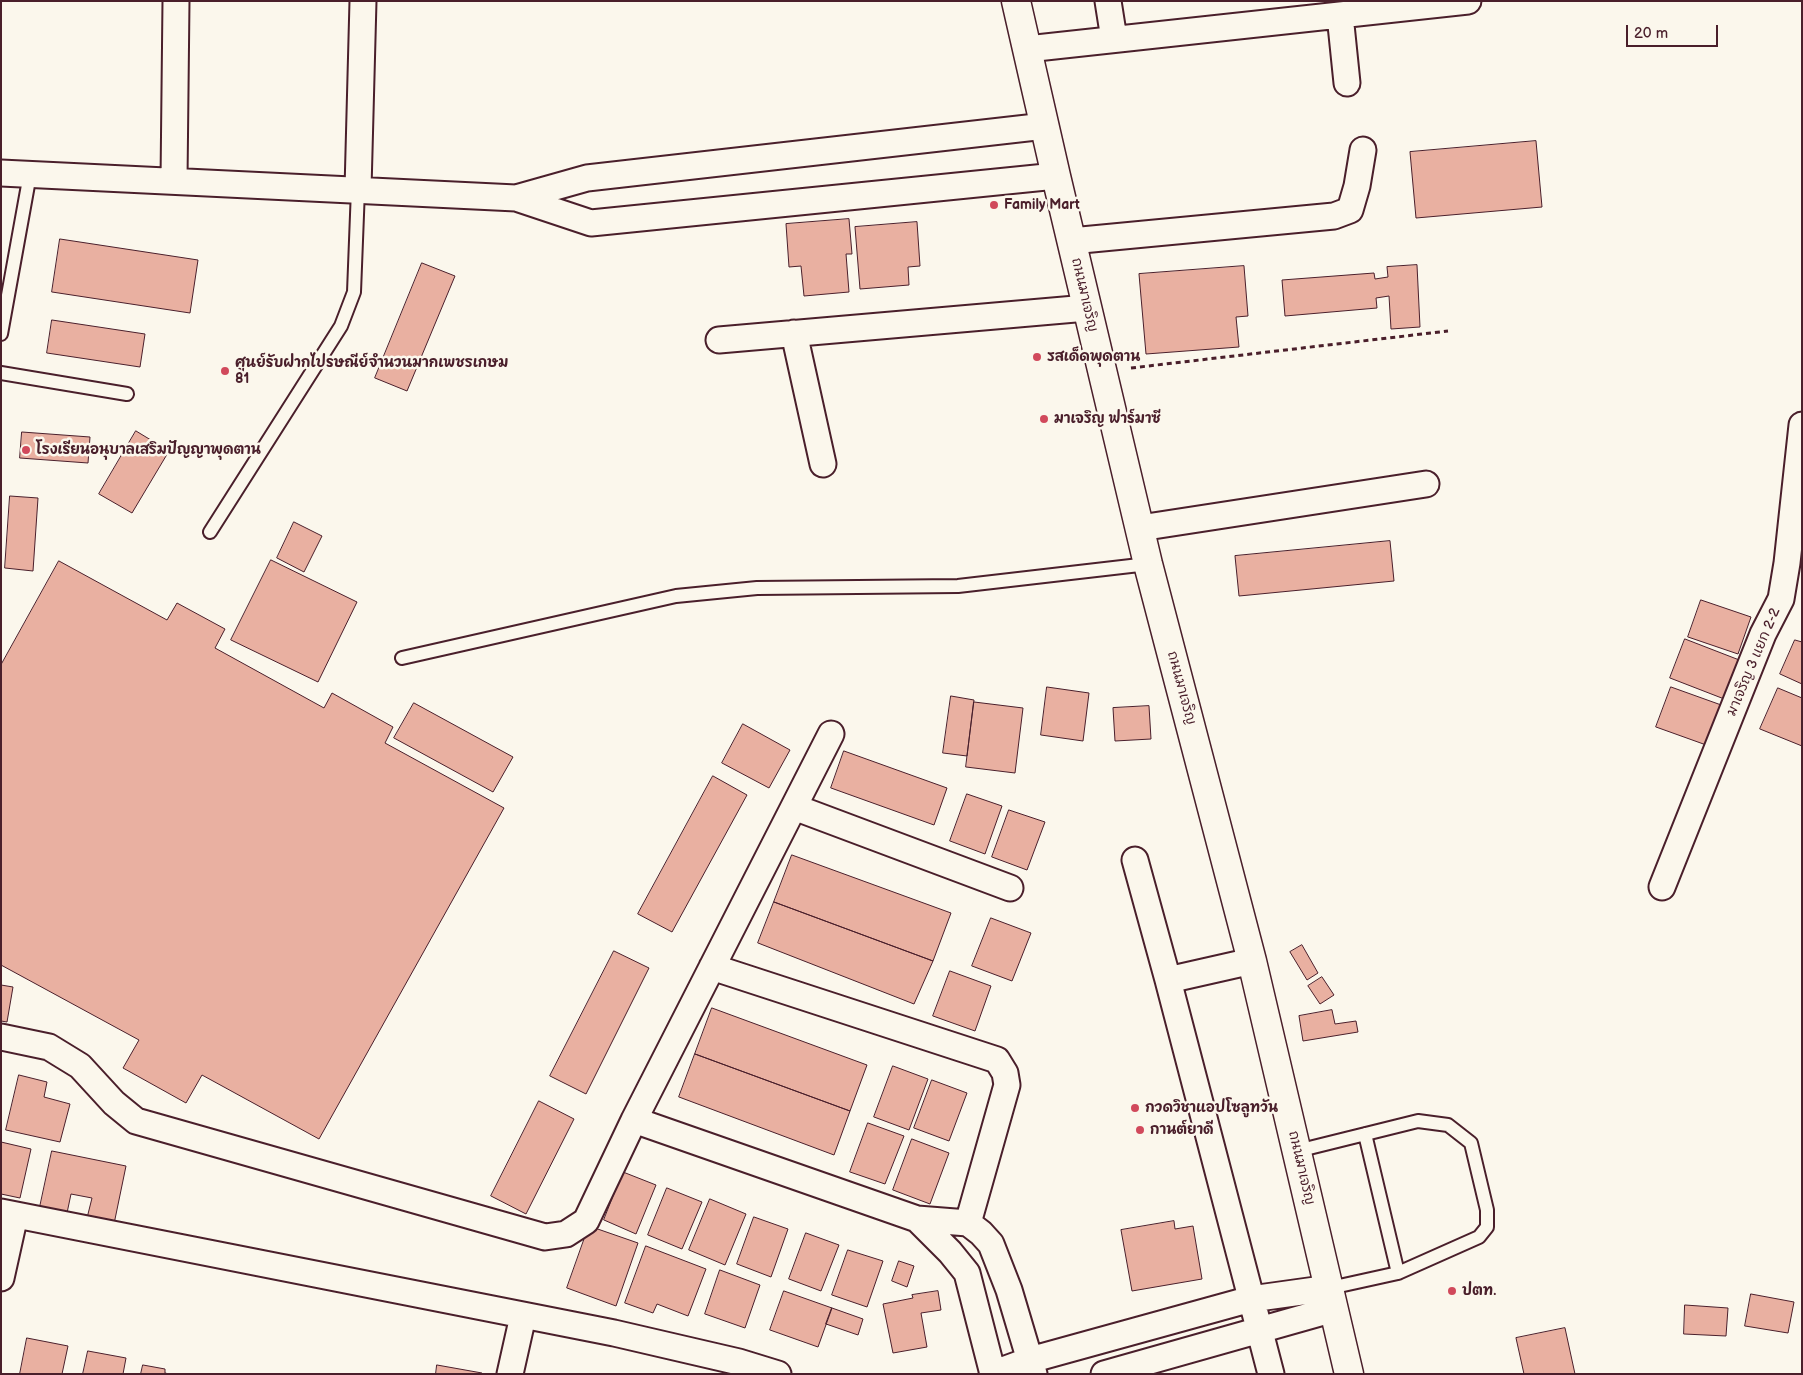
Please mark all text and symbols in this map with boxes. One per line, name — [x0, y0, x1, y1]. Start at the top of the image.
scale bar — [1628, 15, 1720, 47]
text: 20 m — [1634, 24, 1668, 43]
place label: Family Mart — [1004, 197, 1080, 213]
marker: Family Mart — [988, 199, 1000, 211]
street label: ถนนมาเจริญ — [1067, 256, 1101, 334]
place label: รสเด็ดพุดตาน — [1047, 349, 1140, 365]
marker: รสเด็ดพุดตาน — [1031, 351, 1043, 363]
place label: ศูนย์รับฝากไปรษณีย์จำนวนมากเพชรเกษม 81 — [235, 355, 508, 388]
marker: ศูนย์รับฝากไปรษณีย์จำนวนมากเพชรเกษม 81 — [219, 365, 231, 377]
place label: มาเจริญ ฟาร์มาซี — [1054, 411, 1161, 427]
marker: มาเจริญ ฟาร์มาซี — [1038, 413, 1050, 425]
place label: โรงเรียนอนุบาลเสริมปัญญาพุดตาน — [36, 442, 261, 458]
marker: โรงเรียนอนุบาลเสริมปัญญาพุดตาน — [20, 444, 32, 456]
street label: มาเจริญ 3 แยก 2-2 — [1724, 605, 1784, 719]
street label: ถนนมาเจริญ — [1163, 649, 1199, 727]
place label: กวดวิชาแอปโซลูทวัน — [1145, 1100, 1278, 1116]
marker: กวดวิชาแอปโซลูทวัน — [1129, 1102, 1141, 1114]
place label: กานต์ยาดี — [1150, 1122, 1214, 1138]
marker: กานต์ยาดี — [1134, 1124, 1146, 1136]
street label: ถนนมาเจริญ — [1284, 1129, 1318, 1207]
place label: ปตท. — [1462, 1283, 1496, 1299]
marker: ปตท. — [1446, 1285, 1458, 1297]

